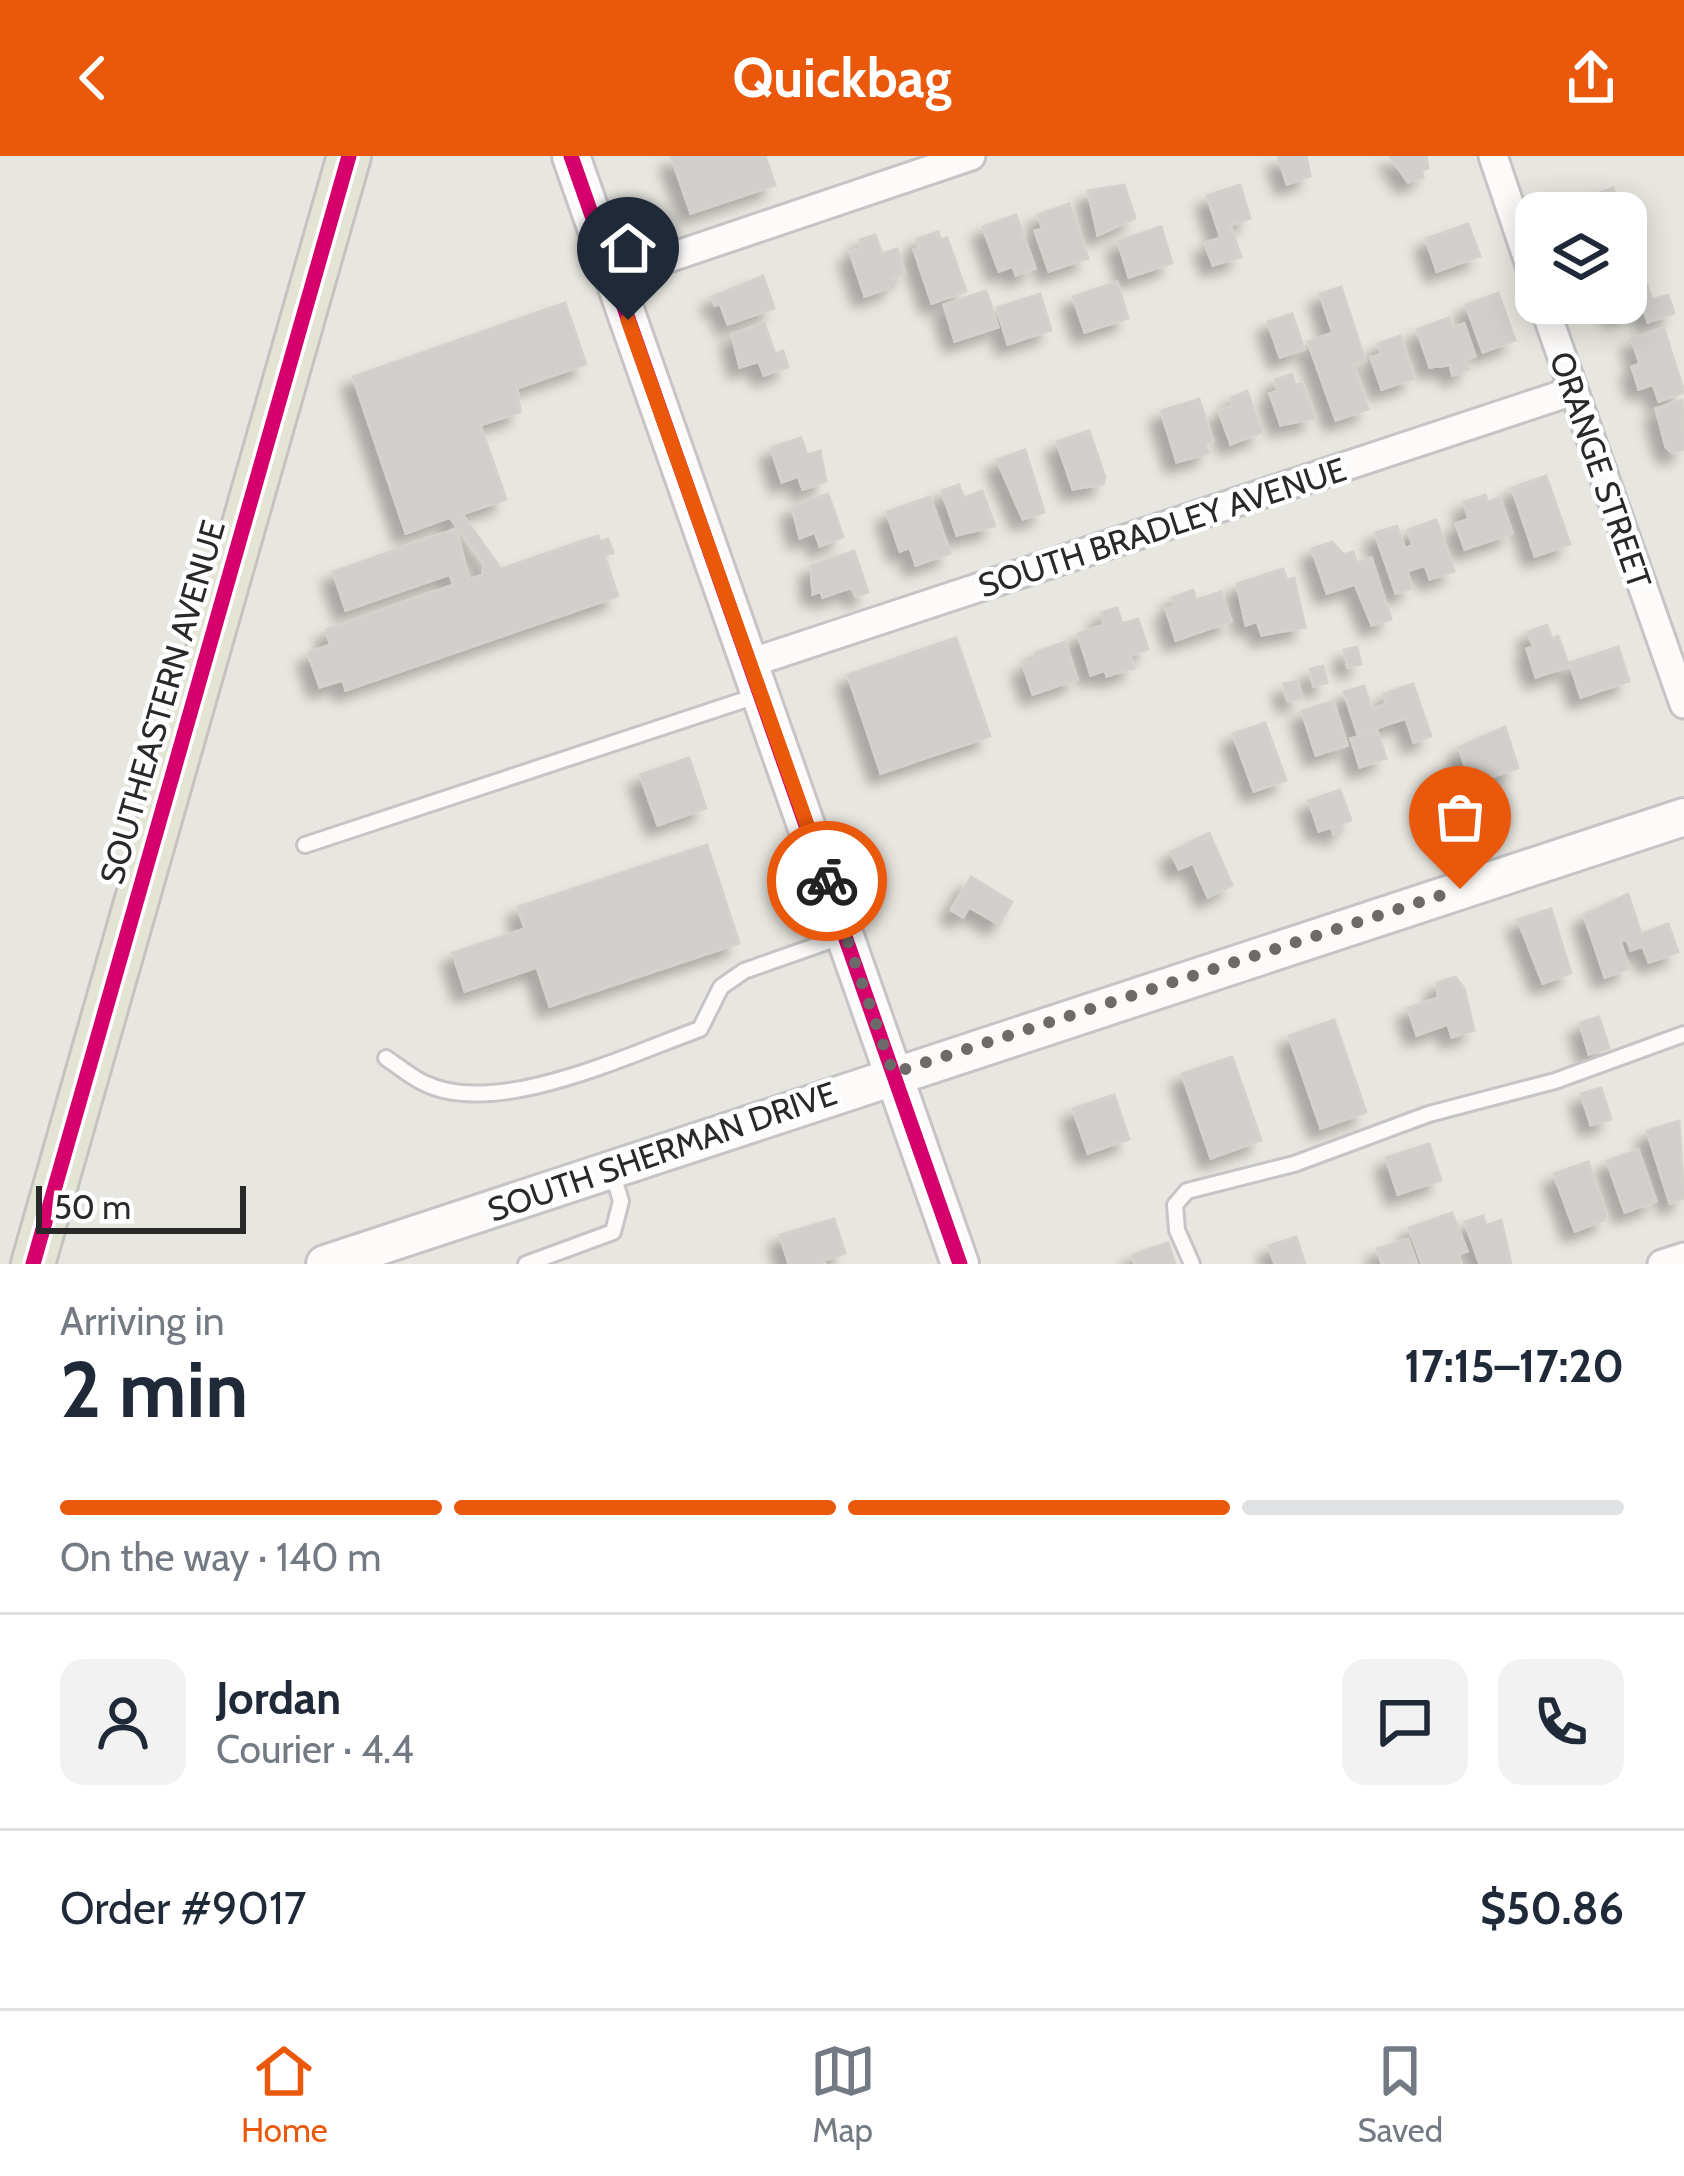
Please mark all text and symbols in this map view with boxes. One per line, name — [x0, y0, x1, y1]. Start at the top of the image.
icon: back — [60, 45, 126, 111]
text: Quickbag — [732, 45, 952, 111]
icon: share — [1558, 45, 1624, 111]
map controls — [1515, 192, 1647, 324]
button: layers — [1515, 192, 1647, 324]
pin — [577, 197, 679, 320]
icon: home — [595, 215, 661, 281]
street label: ORANGE STREET — [1542, 346, 1660, 594]
street label: SOUTH BRADLEY AVENUE — [973, 449, 1351, 605]
street label: SOUTHEASTERN AVENUE — [91, 516, 233, 888]
pin — [1409, 766, 1511, 889]
icon: bag — [1427, 784, 1493, 850]
courier — [767, 821, 887, 941]
icon: bike — [794, 848, 860, 914]
street label: SOUTH SHERMAN DRIVE — [482, 1072, 842, 1230]
scale bar — [36, 1180, 246, 1233]
text: 50 m — [54, 1187, 131, 1227]
text: Arriving in — [60, 1297, 224, 1345]
text: 17:15–17:20 — [1404, 1339, 1624, 1393]
text: 2 min — [60, 1342, 248, 1437]
text: On the way · 140 m — [60, 1533, 381, 1581]
button: person — [60, 1659, 186, 1785]
button: chat — [1342, 1659, 1468, 1785]
button: phone — [1498, 1659, 1624, 1785]
text: Jordan — [216, 1671, 341, 1725]
text: Courier · 4.4 — [216, 1725, 414, 1773]
text: Order #9017 — [60, 1881, 306, 1935]
text: $50.86 — [1480, 1881, 1624, 1935]
tab: Home — [241, 2038, 328, 2150]
tab: Map — [810, 2038, 876, 2150]
tab: Saved — [1357, 2038, 1443, 2150]

